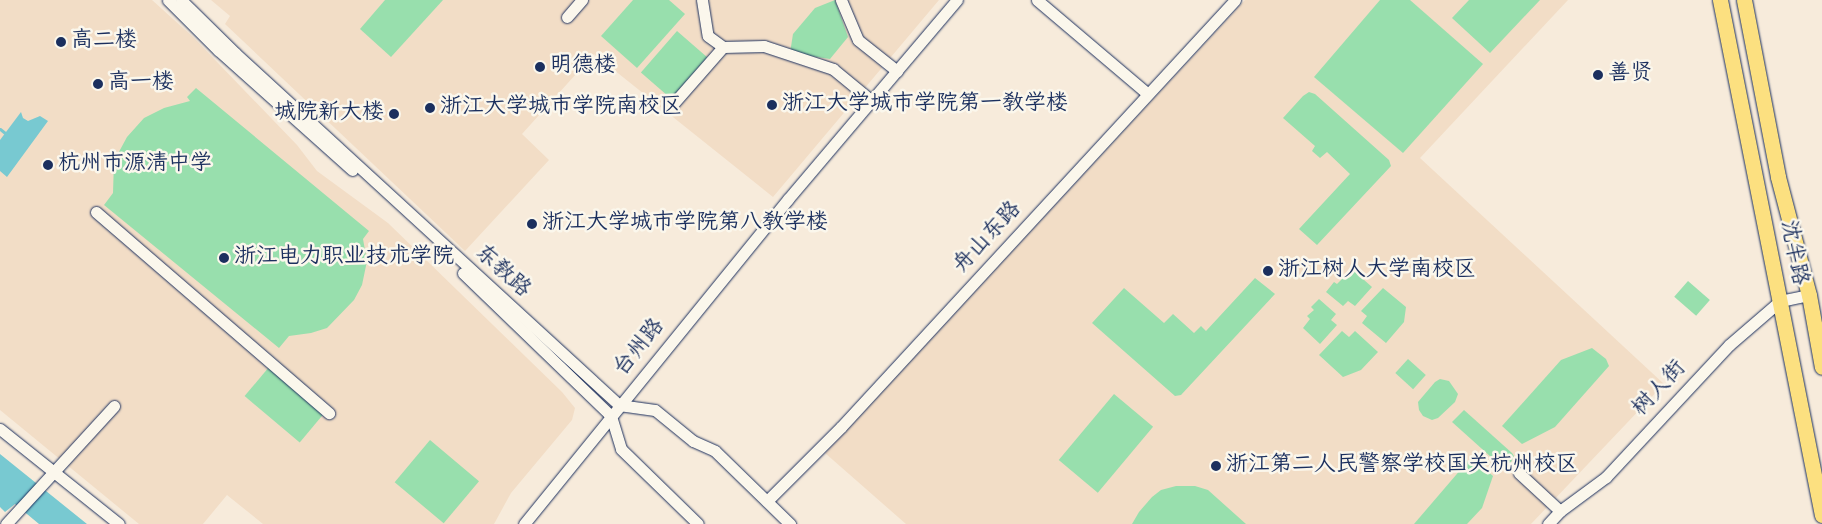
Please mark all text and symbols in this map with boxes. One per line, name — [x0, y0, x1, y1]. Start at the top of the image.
place label: 高二楼 — [71, 29, 137, 55]
marker: 高二楼 — [55, 36, 67, 48]
place label: 明德楼 — [550, 54, 616, 80]
marker: 明德楼 — [534, 61, 546, 73]
place label: 善贤 — [1608, 62, 1652, 88]
marker: 善贤 — [1592, 69, 1604, 81]
place label: 高一楼 — [108, 71, 174, 97]
marker: 高一楼 — [92, 78, 104, 90]
place label: 浙江大学城市学院第一教学楼 — [782, 92, 1068, 118]
place label: 浙江大学城市学院南校区 — [440, 95, 682, 121]
marker: 浙江大学城市学院第一教学楼 — [766, 99, 778, 111]
place label: 城院新大楼 — [274, 101, 384, 127]
marker: 浙江大学城市学院南校区 — [424, 102, 436, 114]
marker: 城院新大楼 — [388, 108, 400, 120]
place label: 杭州市源清中学 — [58, 152, 212, 178]
marker: 杭州市源清中学 — [42, 159, 54, 171]
street label: 舟山东路 — [948, 197, 1028, 279]
place label: 浙江大学城市学院第八教学楼 — [542, 211, 828, 237]
marker: 浙江大学城市学院第八教学楼 — [526, 218, 538, 230]
street label: 沈半路 — [1774, 218, 1812, 288]
street label: 东教路 — [469, 240, 535, 304]
place label: 浙江电力职业技术学院 — [234, 245, 454, 271]
marker: 浙江电力职业技术学院 — [218, 252, 230, 264]
place label: 浙江树人大学南校区 — [1278, 258, 1476, 284]
marker: 浙江树人大学南校区 — [1262, 265, 1274, 277]
street label: 台州路 — [609, 314, 671, 382]
street label: 树人街 — [1628, 356, 1692, 422]
place label: 浙江第二人民警察学校国关杭州校区 — [1226, 453, 1578, 479]
marker: 浙江第二人民警察学校国关杭州校区 — [1210, 460, 1222, 472]

